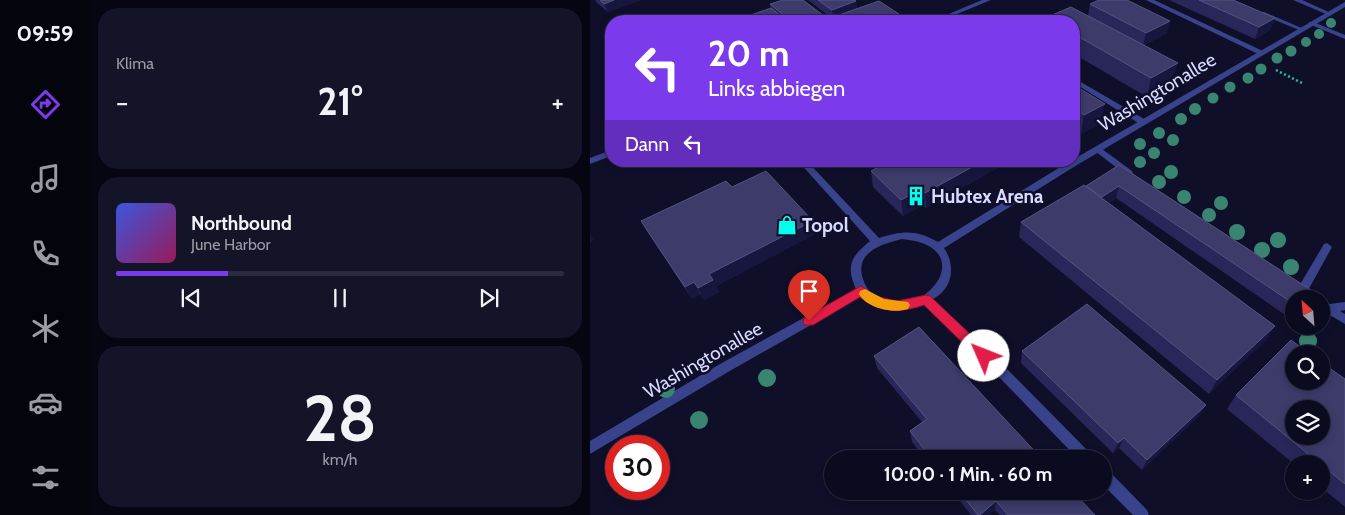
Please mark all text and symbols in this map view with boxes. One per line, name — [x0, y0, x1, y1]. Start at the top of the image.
text: 09:59 — [17, 20, 73, 47]
text: 20 m — [708, 32, 790, 75]
icon: left — [625, 35, 690, 100]
street label: Washingtonallee — [1094, 48, 1220, 136]
text: Klima — [116, 54, 154, 73]
text: Links abbiegen — [708, 75, 845, 102]
text: 21° — [317, 78, 363, 125]
text: − — [116, 85, 128, 119]
text: + — [552, 85, 564, 119]
icon: directions — [28, 87, 63, 122]
icon: left — [679, 130, 707, 158]
text: Dann — [625, 133, 669, 156]
icon: music — [28, 161, 63, 196]
building icon: Hubtex Arena — [905, 185, 927, 207]
place label: Hubtex Arena — [931, 185, 1044, 208]
text: Northbound — [191, 212, 292, 235]
shop icon: Topol — [776, 214, 798, 236]
place label: Topol — [802, 214, 849, 237]
text: June Harbor — [191, 235, 271, 254]
icon: phone — [28, 236, 63, 271]
pin — [788, 270, 830, 321]
icon: arrive — [795, 277, 823, 305]
icon: previous — [177, 284, 205, 312]
icon: pause — [326, 284, 354, 312]
icon: next — [475, 284, 503, 312]
north arrow — [1285, 290, 1330, 335]
map controls — [1285, 290, 1330, 500]
icon: climate — [28, 311, 63, 346]
street label: Washingtonallee — [639, 317, 767, 403]
position arrow — [957, 329, 1009, 381]
button: search — [1285, 345, 1330, 390]
text: 28 — [303, 378, 377, 457]
icon: car — [28, 385, 63, 420]
button: layers — [1285, 400, 1330, 445]
speed limit sign: 30 — [605, 435, 670, 500]
text: km/h — [322, 450, 358, 469]
button: + — [1285, 455, 1330, 500]
icon: filters — [28, 460, 63, 495]
text: 10:00 · 1 Min. · 60 m — [884, 463, 1052, 486]

